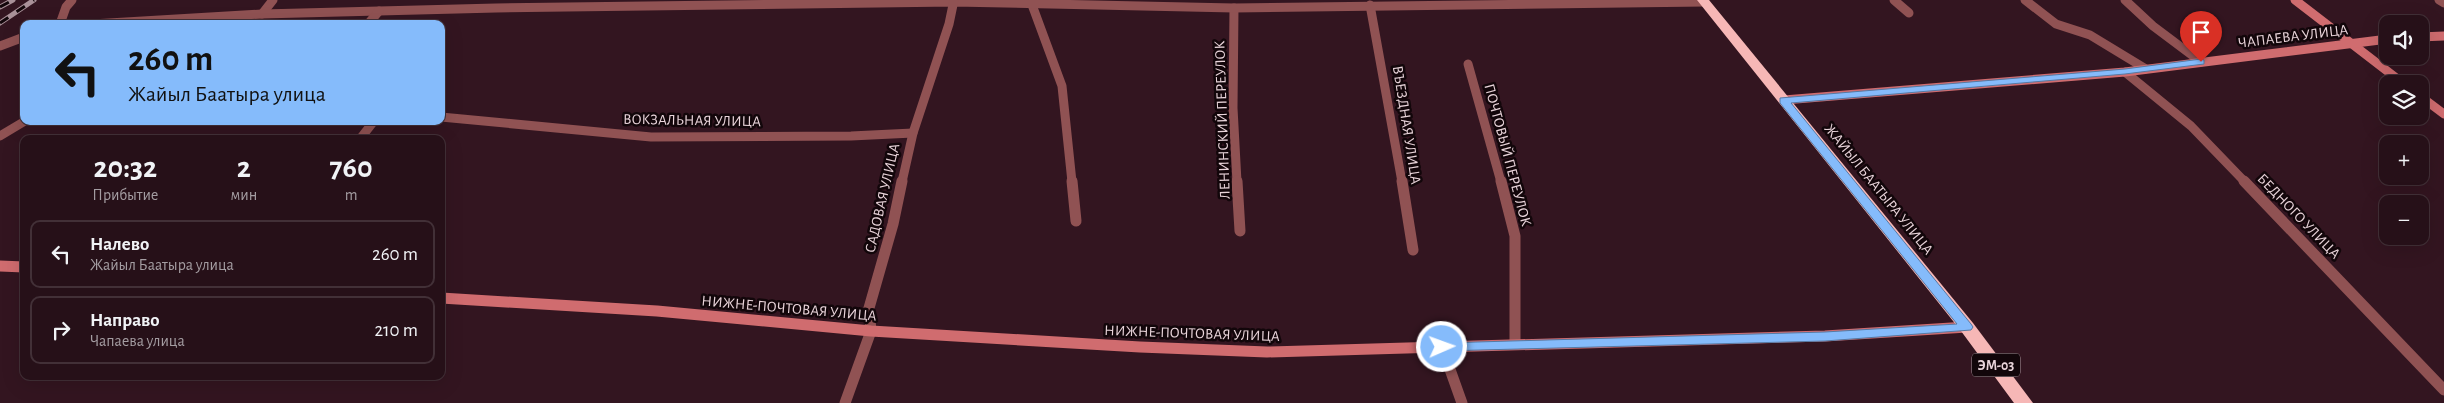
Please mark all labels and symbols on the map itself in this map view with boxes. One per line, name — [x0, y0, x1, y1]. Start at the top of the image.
pin — [2180, 11, 2222, 62]
street label: ЧАПАЕВА УЛИЦА — [2237, 22, 2349, 51]
street label: ЛЕНИНСКИЙ ПЕРЕУЛОК — [1212, 40, 1233, 199]
street label: ВЪЕЗДНАЯ УЛИЦА — [1390, 65, 1423, 186]
street label: ПОЧТОВЫЙ ПЕРЕУЛОК — [1481, 82, 1534, 228]
street label: ВОКЗАЛЬНАЯ УЛИЦА — [623, 112, 761, 129]
street label: ЖАЙЫЛ БААТЫРА УЛИЦА — [1821, 121, 1936, 258]
street label: САДОВАЯ УЛИЦА — [863, 142, 902, 254]
street label: БЕДНОГО УЛИЦА — [2254, 171, 2343, 262]
street label: НИЖНЕ-ПОЧТОВАЯ УЛИЦА — [701, 293, 877, 324]
position arrow — [1415, 320, 1467, 372]
street label: НИЖНЕ-ПОЧТОВАЯ УЛИЦА — [1104, 323, 1280, 344]
road number: ЭМ-03 — [1972, 354, 2020, 376]

